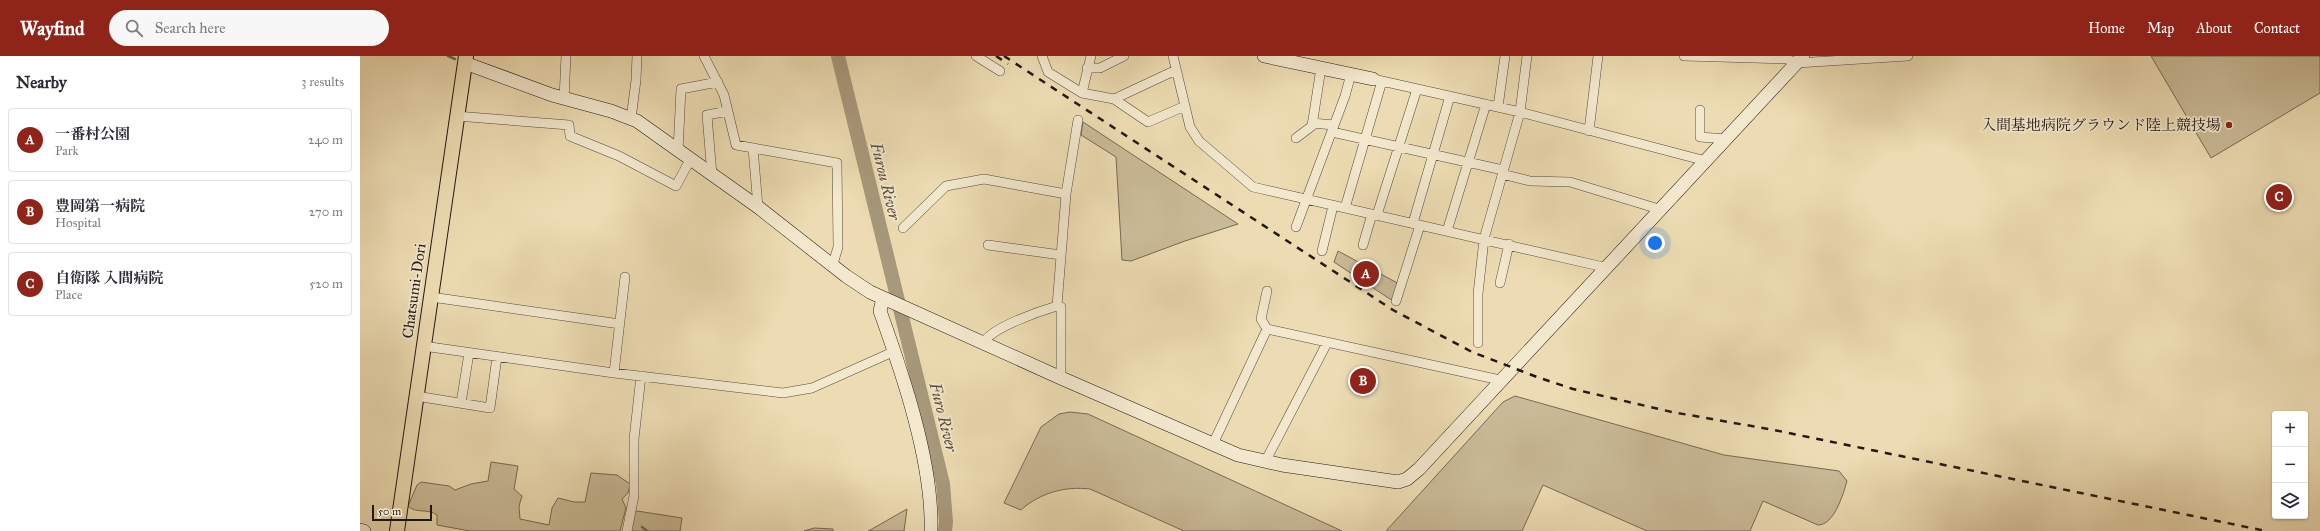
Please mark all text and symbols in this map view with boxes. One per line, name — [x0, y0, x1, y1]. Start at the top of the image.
search box — [109, 10, 389, 46]
text: Wayfind — [20, 17, 85, 40]
icon: search — [123, 17, 145, 39]
text: Search here — [155, 19, 226, 37]
text: Home — [2088, 20, 2125, 37]
text: Map — [2147, 20, 2174, 37]
text: About — [2196, 20, 2232, 37]
text: Contact — [2254, 20, 2300, 37]
text: Nearby — [16, 72, 67, 93]
text: 3 results — [301, 74, 344, 90]
place label: 入間基地病院グラウンド陸上競技場 — [1981, 116, 2221, 134]
marker: 入間基地病院グラウンド陸上競技場 — [2224, 120, 2234, 130]
text: 一番村公園 — [55, 125, 130, 143]
text: A — [26, 132, 34, 148]
text: 240 m — [308, 132, 343, 148]
water label: Furou River — [866, 139, 905, 223]
text: Park — [55, 143, 79, 159]
pin: C — [2266, 182, 2292, 212]
text: 豊岡第一病院 — [55, 197, 145, 215]
text: B — [26, 204, 34, 220]
text: 270 m — [309, 204, 343, 220]
text: Hospital — [55, 215, 101, 231]
your location — [1645, 233, 1665, 253]
street label: Chatsumi-Dori — [398, 242, 430, 340]
pin: A — [1353, 259, 1379, 289]
text: 自衛隊 入間病院 — [55, 269, 163, 287]
text: C — [26, 276, 34, 292]
text: 520 m — [309, 276, 343, 292]
text: Place — [55, 287, 82, 303]
pin: B — [1350, 366, 1376, 396]
water label: Furo River — [925, 379, 962, 455]
map controls — [2272, 411, 2308, 519]
button: + — [2272, 411, 2308, 447]
button: − — [2272, 447, 2308, 483]
button: layers — [2272, 483, 2308, 519]
scale bar — [372, 503, 432, 522]
text: 50 m — [378, 505, 401, 518]

